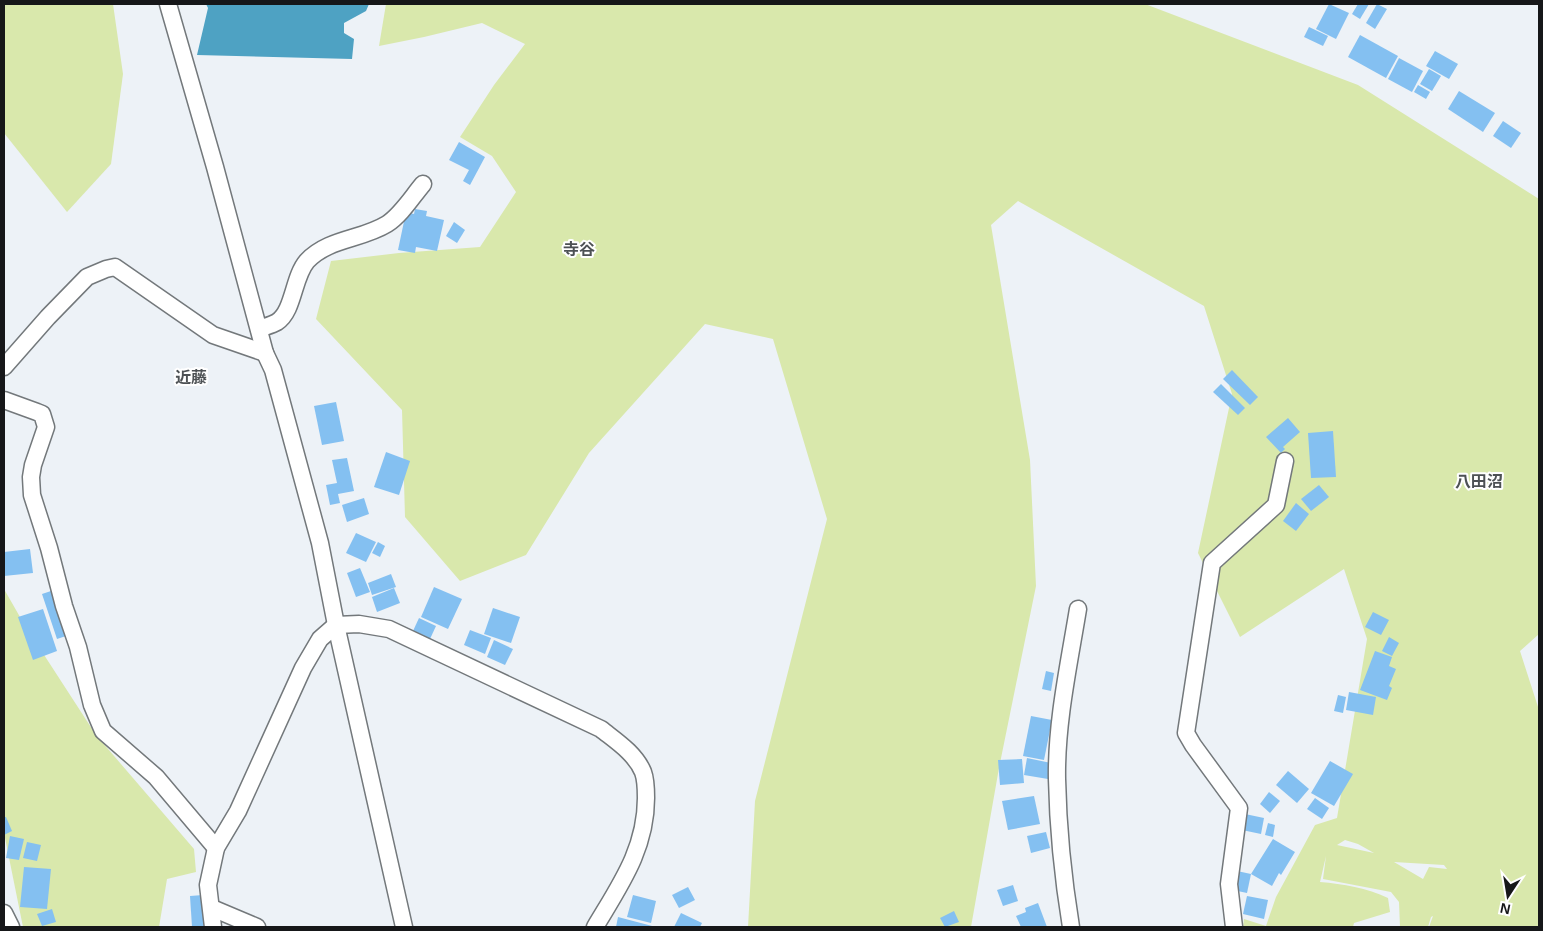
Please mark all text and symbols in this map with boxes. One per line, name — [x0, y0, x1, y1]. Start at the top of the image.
district label: 寺谷 — [563, 241, 595, 258]
district label: 近藤 — [175, 369, 207, 386]
district label: 八田沼 — [1455, 473, 1503, 490]
north arrow — [1483, 871, 1533, 921]
text: N — [1499, 900, 1512, 918]

